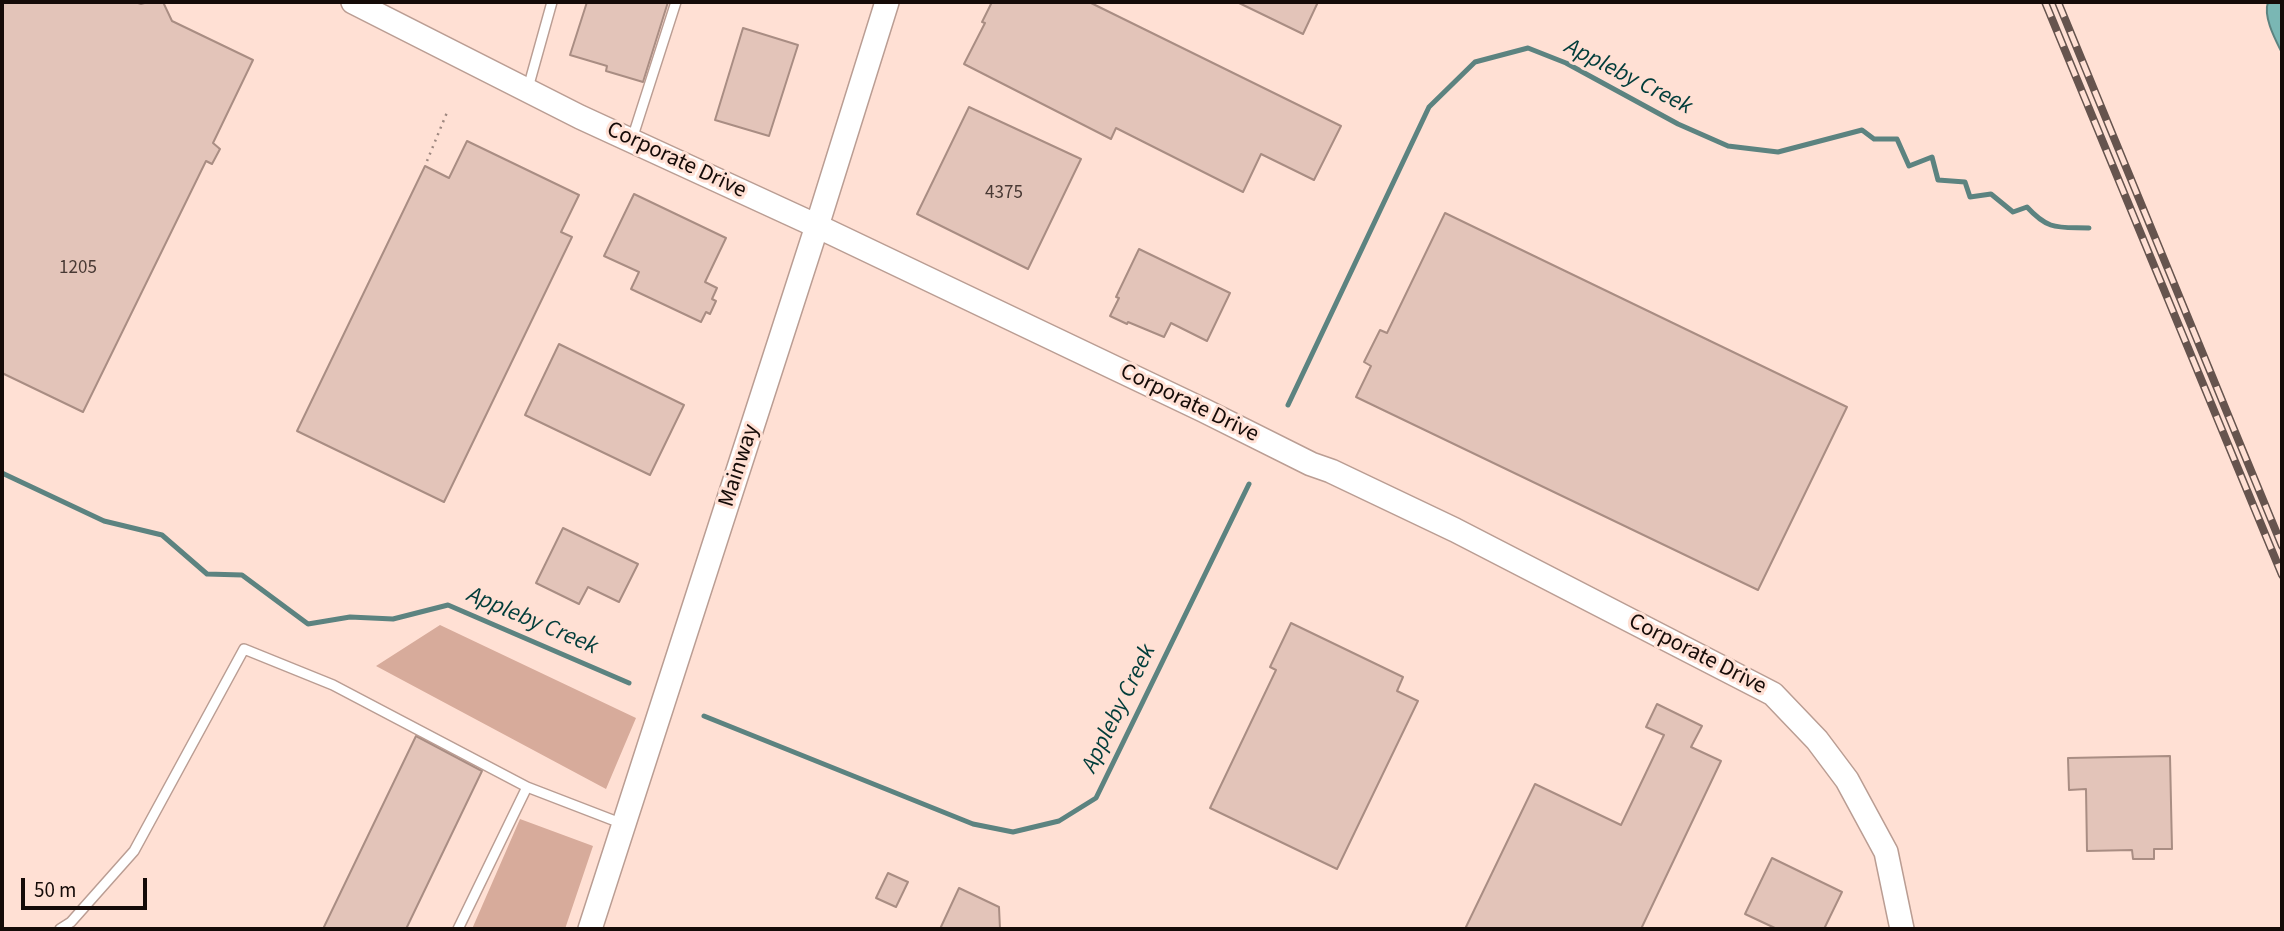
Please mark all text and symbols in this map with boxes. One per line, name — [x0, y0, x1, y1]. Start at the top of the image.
water label: Appleby Creek — [1559, 34, 1697, 122]
street label: Corporate Drive — [602, 117, 750, 205]
house number: 4375 — [985, 183, 1023, 205]
house number: 1205 — [59, 258, 97, 280]
street label: Corporate Drive — [1115, 359, 1263, 449]
street label: Mainway — [714, 421, 766, 511]
water label: Appleby Creek — [462, 582, 602, 662]
street label: Corporate Drive — [1624, 608, 1770, 702]
water label: Appleby Creek — [1077, 640, 1163, 778]
scale bar — [24, 864, 150, 908]
text: 50 m — [34, 875, 76, 905]

